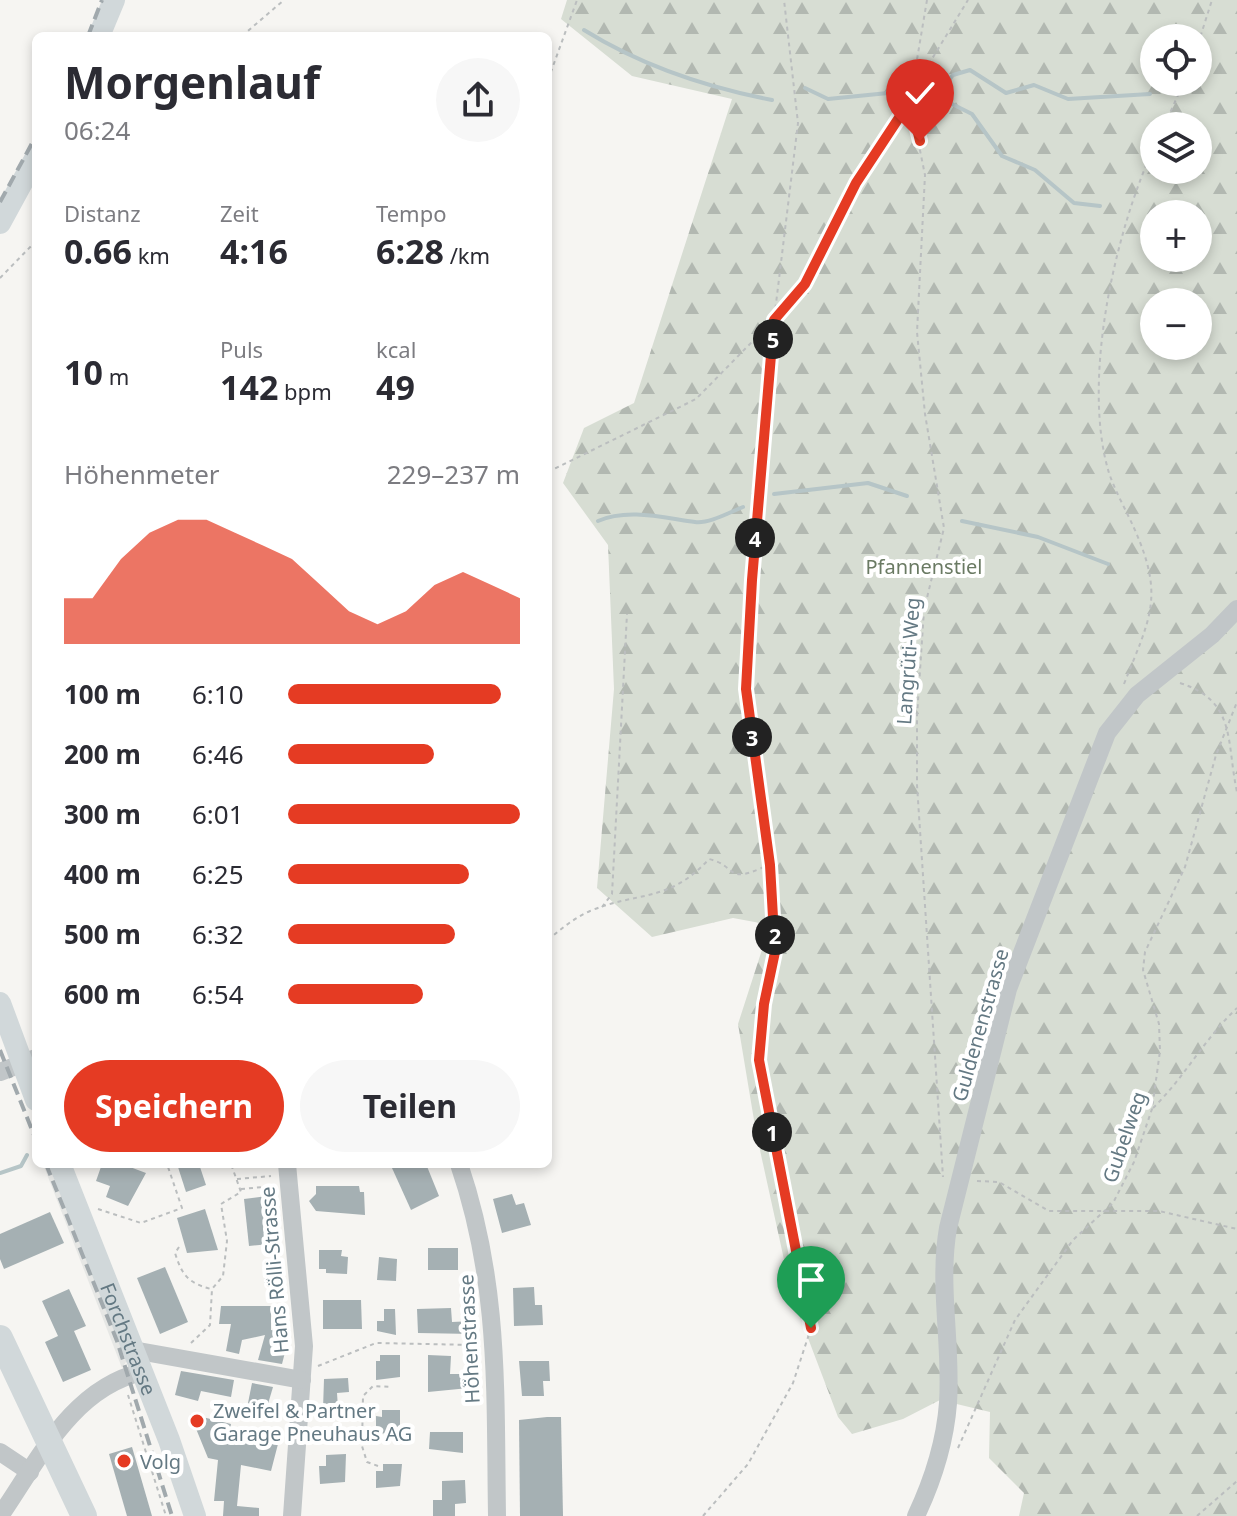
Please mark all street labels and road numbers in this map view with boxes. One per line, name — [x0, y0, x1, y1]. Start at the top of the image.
street label: Langrüti-Weg — [890, 596, 926, 726]
street label: Guldenenstrasse — [945, 945, 1015, 1105]
street label: Gubelweg — [1096, 1088, 1152, 1186]
street label: Hans Rölli-Strasse — [253, 1185, 295, 1355]
street label: Höhenstrasse — [452, 1274, 486, 1404]
street label: Forchstrasse — [95, 1279, 163, 1399]

